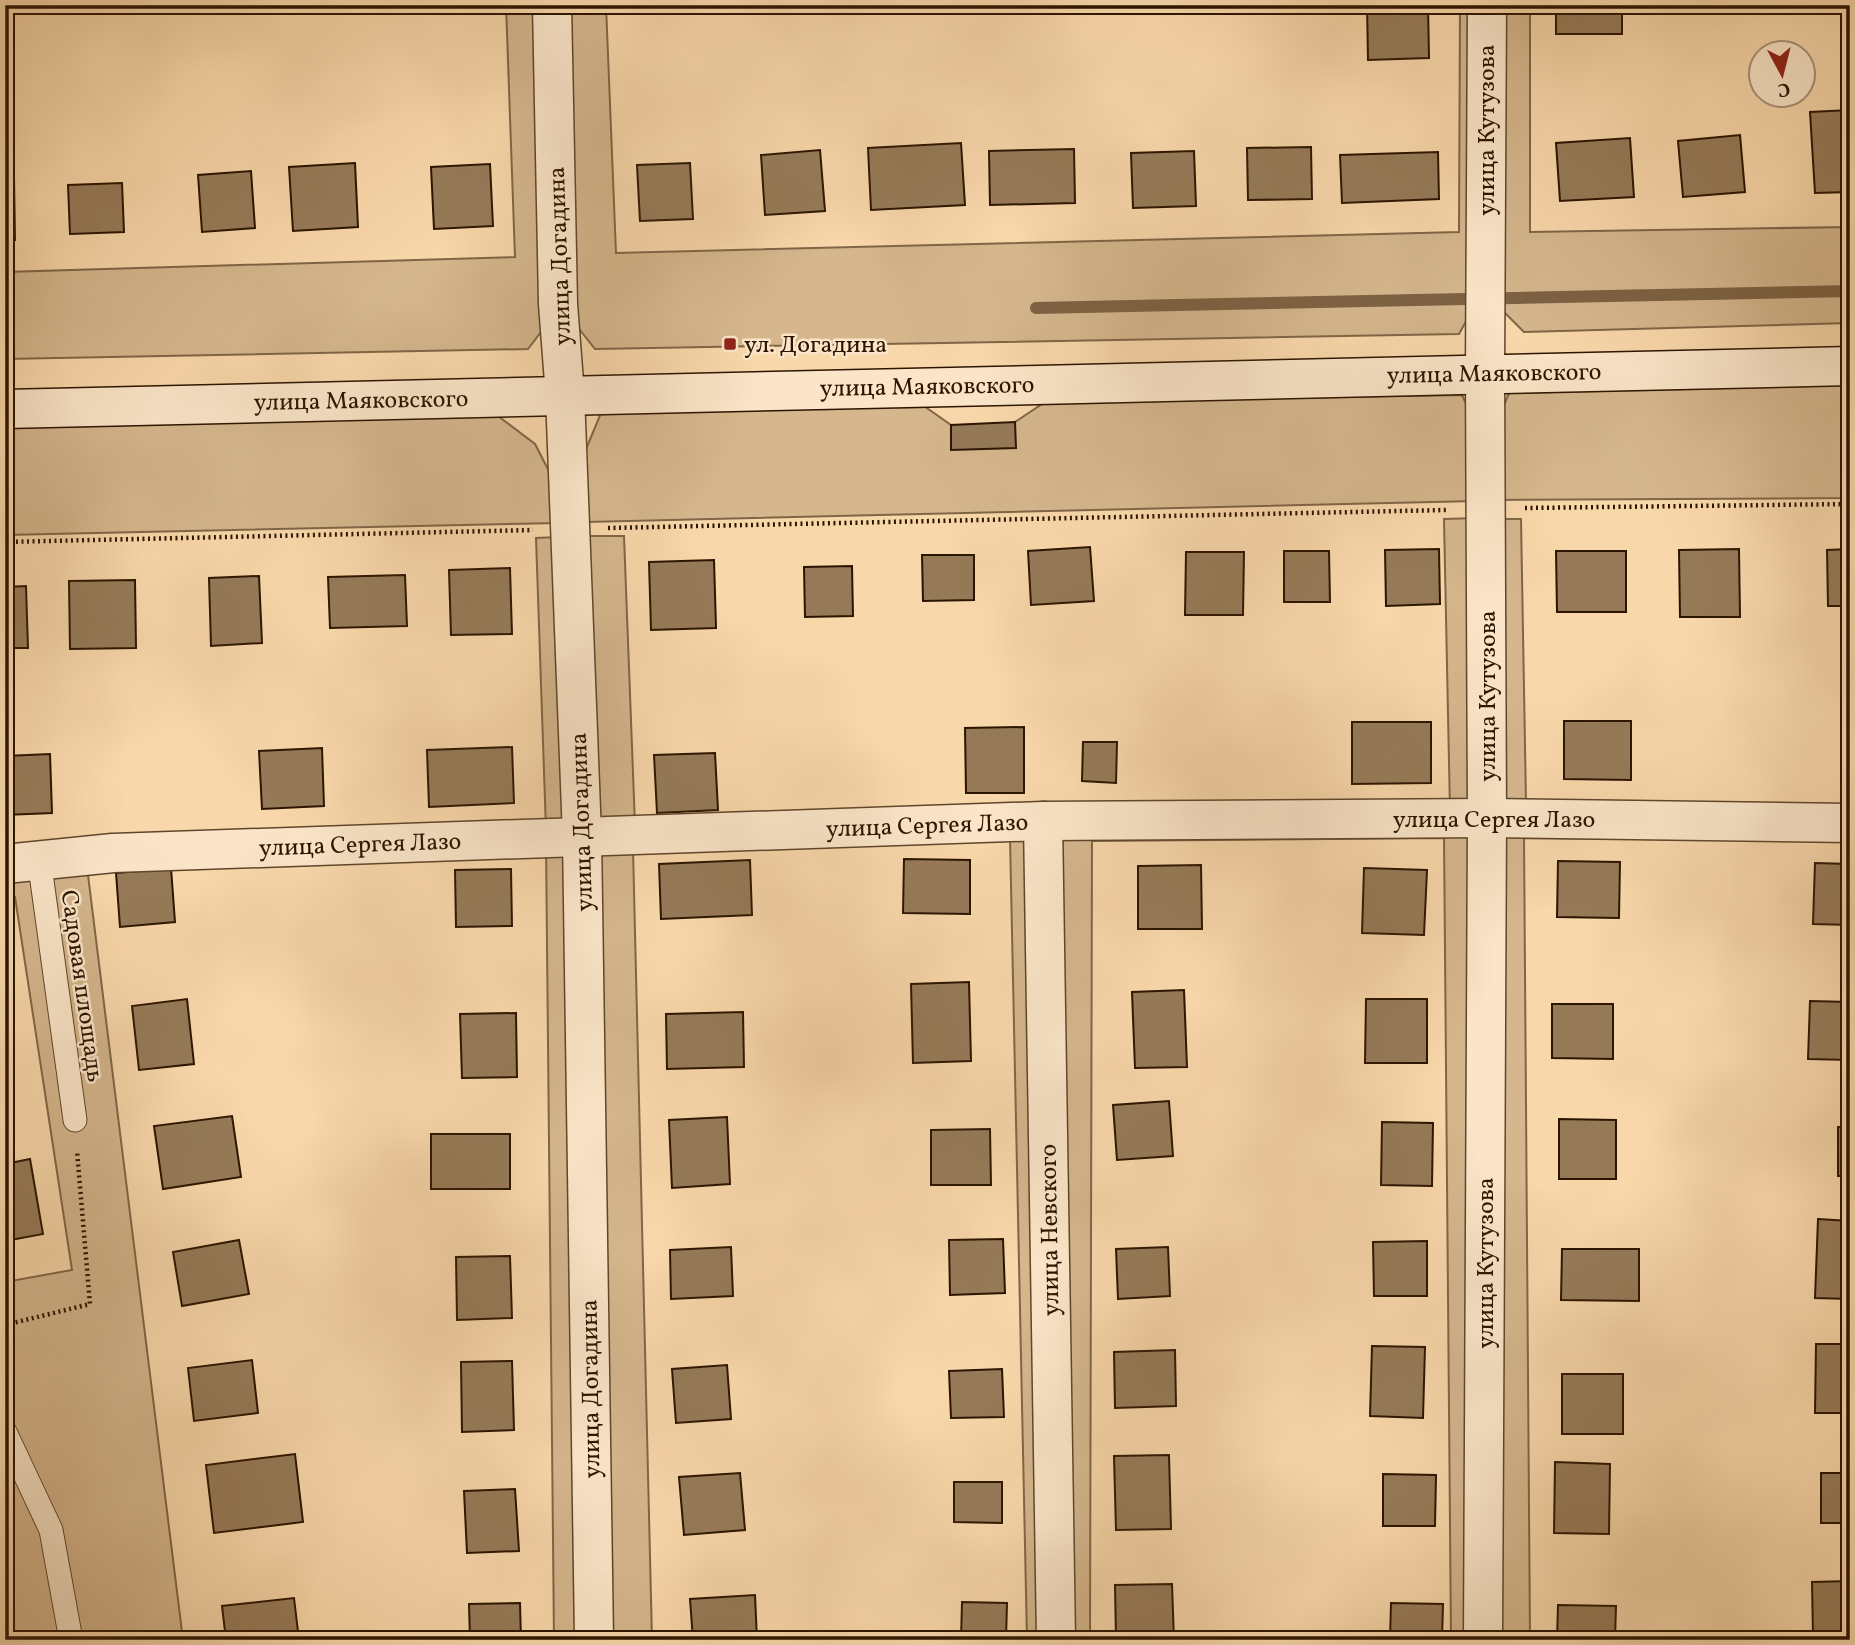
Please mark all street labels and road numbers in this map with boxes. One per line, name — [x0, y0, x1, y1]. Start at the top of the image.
street label: улица Кутузова — [1471, 44, 1505, 216]
street label: улица Догадина — [541, 166, 581, 346]
street label: улица Маяковского — [1386, 356, 1602, 394]
street label: улица Маяковского — [819, 369, 1035, 407]
street label: улица Маяковского — [253, 383, 469, 421]
street label: улица Кутузова — [1472, 610, 1506, 782]
street label: улица Догадина — [563, 732, 603, 912]
street label: улица Сергея Лазо — [1393, 804, 1595, 838]
street label: улица Сергея Лазо — [825, 806, 1029, 848]
street label: улица Сергея Лазо — [258, 825, 462, 867]
street label: Садовая площадь — [51, 888, 111, 1085]
street label: улица Невского — [1032, 1144, 1069, 1316]
street label: улица Кутузова — [1470, 1177, 1504, 1349]
street label: улица Догадина — [573, 1299, 611, 1479]

